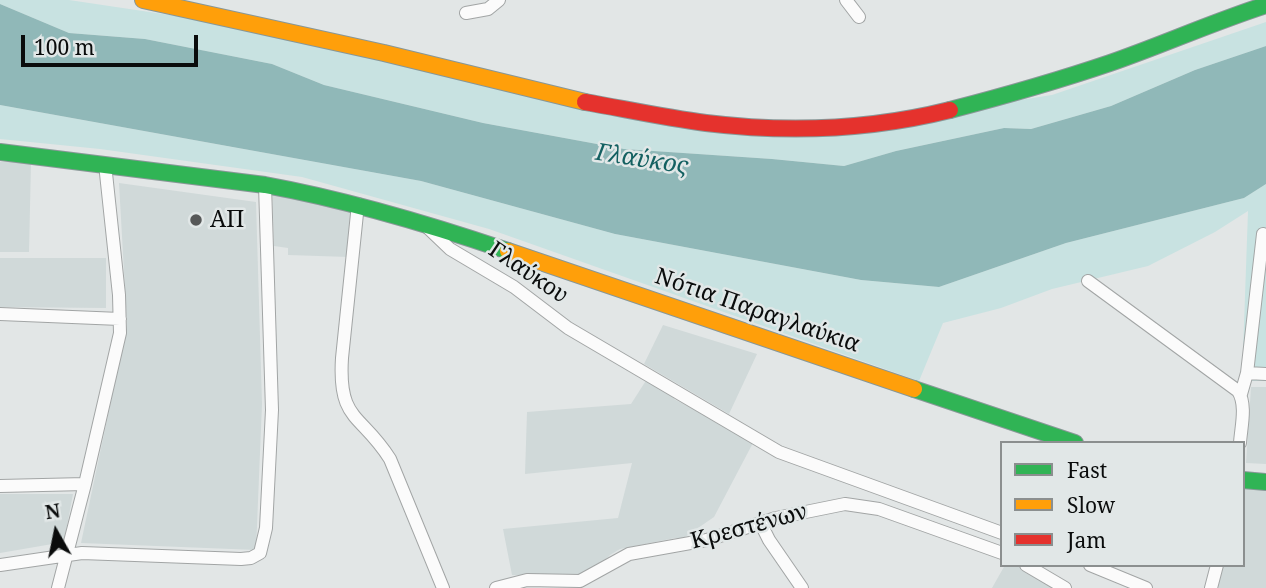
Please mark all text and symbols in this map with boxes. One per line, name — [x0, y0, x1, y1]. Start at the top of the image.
scale bar — [24, 21, 201, 65]
text: 100 m — [34, 33, 95, 61]
water label: Γλαύκος — [594, 138, 690, 182]
place label: ΑΠ — [210, 206, 244, 234]
marker: ΑΠ — [188, 212, 204, 228]
street label: Γλαύκου — [483, 236, 573, 310]
street label: Νότια Παραγλαύκια — [651, 263, 863, 359]
legend — [1000, 441, 1245, 567]
text: Fast — [1067, 456, 1107, 484]
text: Slow — [1067, 491, 1115, 519]
north arrow — [21, 497, 91, 567]
text: N — [43, 497, 62, 525]
street label: Κρεστένων — [688, 498, 810, 556]
text: Jam — [1067, 526, 1106, 554]

